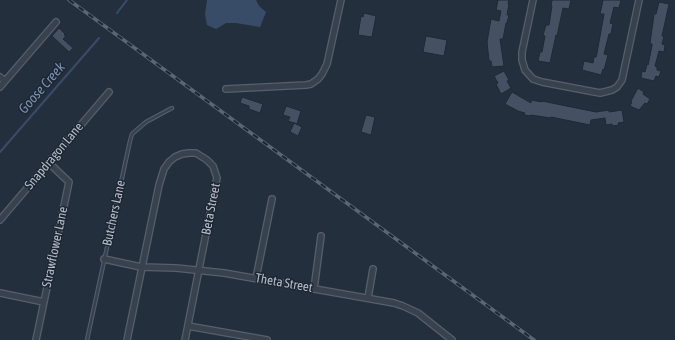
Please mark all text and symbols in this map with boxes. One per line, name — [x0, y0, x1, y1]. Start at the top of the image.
water label: Goose Creek — [15, 59, 69, 117]
street label: Snapdragon Lane — [21, 119, 87, 193]
street label: Butchers Lane — [99, 179, 129, 247]
street label: Beta Street — [198, 182, 224, 236]
street label: Strawflower Lane — [39, 205, 71, 289]
street label: Theta Street — [254, 270, 314, 296]

